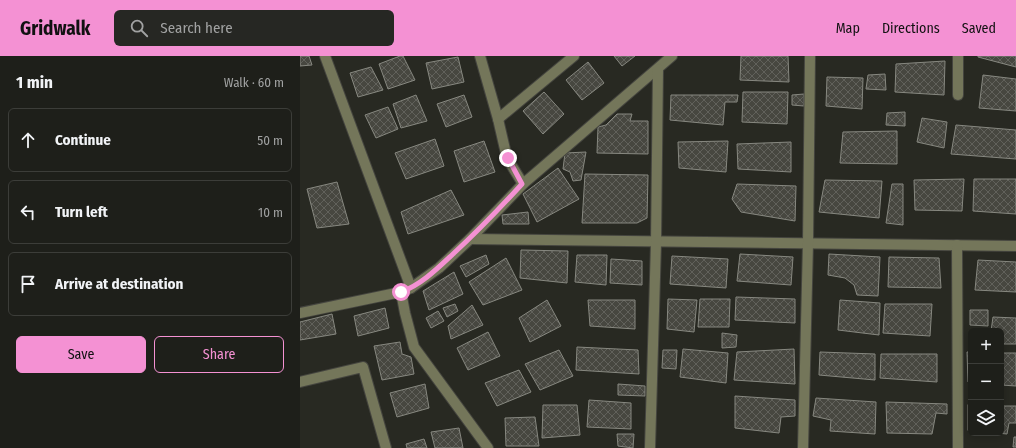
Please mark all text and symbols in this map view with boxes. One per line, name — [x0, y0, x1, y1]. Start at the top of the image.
search box — [114, 10, 394, 46]
text: Gridwalk — [20, 17, 90, 40]
icon: search — [128, 17, 150, 39]
text: Search here — [160, 19, 233, 37]
text: Map — [836, 20, 860, 37]
text: Directions — [882, 20, 940, 37]
text: Saved — [962, 20, 996, 37]
text: 1 min — [16, 72, 53, 93]
text: Walk · 60 m — [224, 75, 284, 90]
icon: ahead — [17, 129, 39, 151]
text: Continue — [55, 131, 111, 149]
text: 50 m — [257, 133, 283, 148]
route end — [499, 149, 517, 167]
icon: left — [17, 201, 39, 223]
text: Turn left — [55, 203, 108, 221]
text: 10 m — [258, 205, 283, 220]
icon: arrive — [17, 273, 39, 295]
text: Arrive at destination — [55, 275, 183, 293]
route start — [392, 283, 410, 301]
map controls — [968, 328, 1004, 436]
button: + — [968, 328, 1004, 364]
button: Save — [16, 336, 146, 373]
button: Share — [154, 336, 284, 373]
button: − — [968, 364, 1004, 400]
button: layers — [968, 400, 1004, 436]

